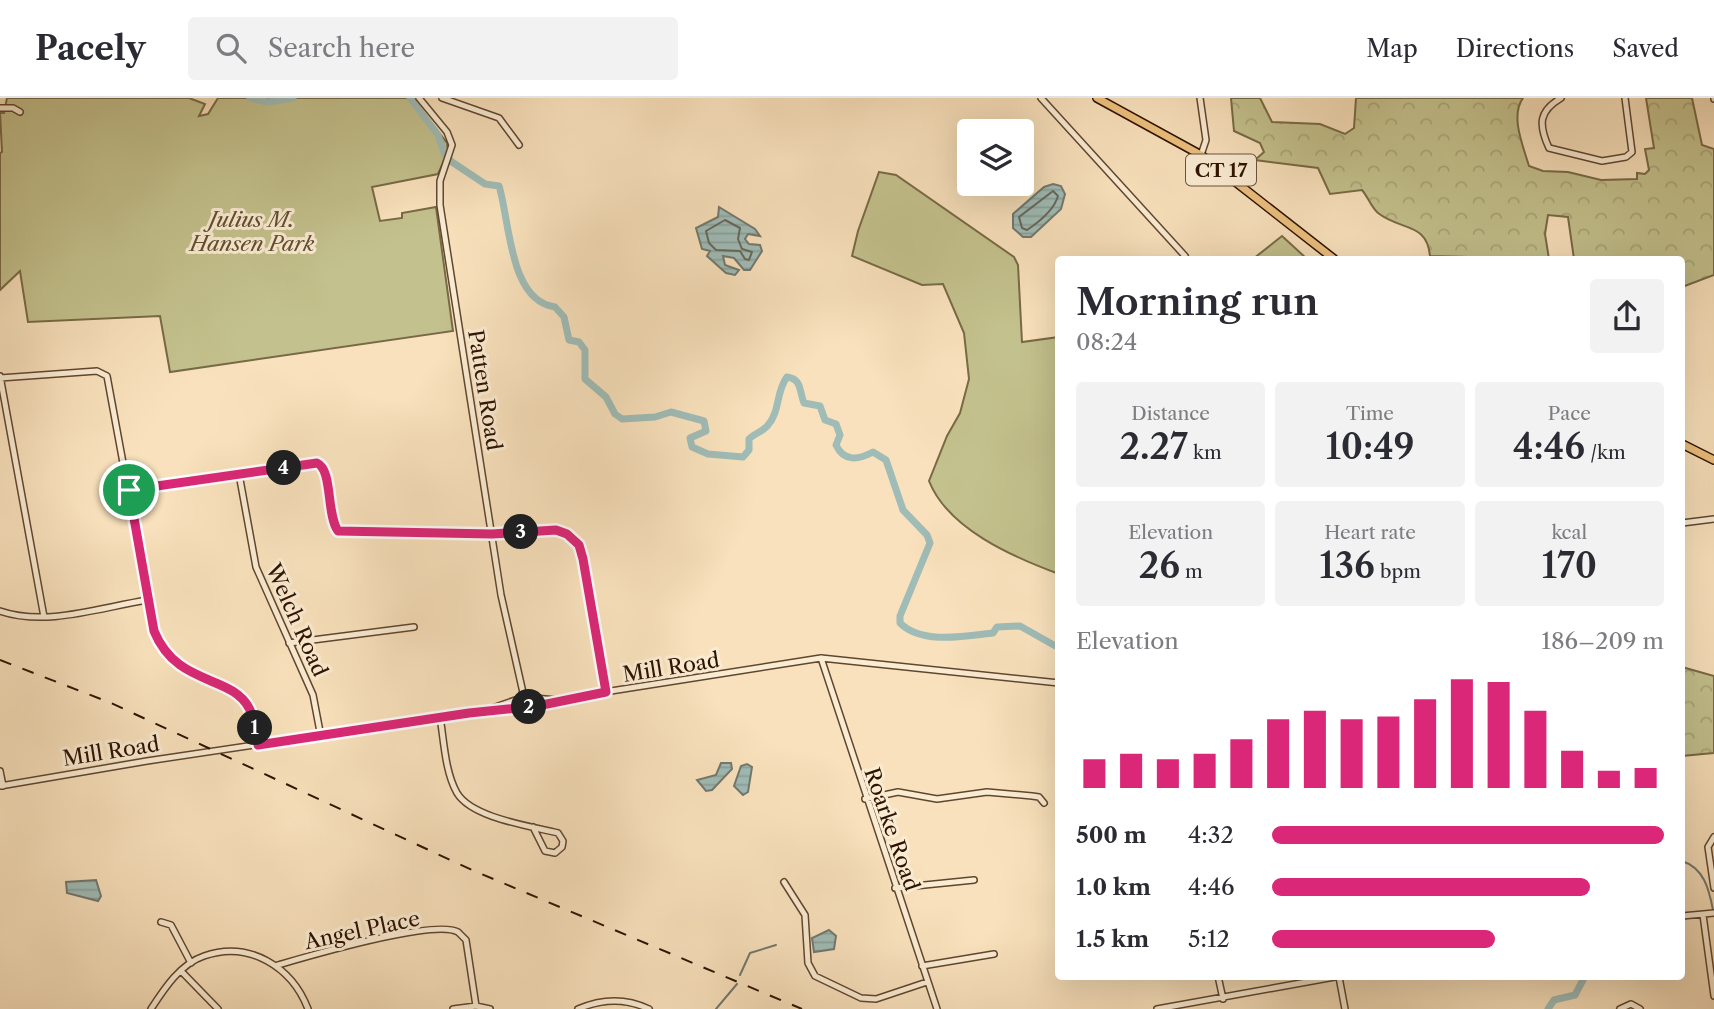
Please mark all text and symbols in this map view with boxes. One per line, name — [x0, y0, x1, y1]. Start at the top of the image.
search box — [188, 17, 678, 80]
text: Pacely — [35, 28, 146, 69]
icon: search — [212, 29, 250, 67]
text: Search here — [268, 32, 415, 64]
text: Map — [1366, 34, 1418, 63]
text: Directions — [1456, 34, 1574, 63]
text: Saved — [1612, 34, 1679, 63]
map controls — [957, 119, 1034, 196]
button: layers — [957, 119, 1034, 196]
road number: CT 17 — [1186, 155, 1256, 186]
park label: Julius M. Hansen Park — [188, 207, 314, 256]
text: Morning run — [1076, 278, 1319, 325]
button: share — [1590, 279, 1664, 353]
street label: Patten Road — [463, 328, 507, 452]
text: 08:24 — [1076, 328, 1137, 356]
text: Distance — [1131, 402, 1210, 425]
text: Time — [1346, 402, 1394, 425]
text: Pace — [1548, 402, 1591, 425]
text: 2.27 — [1120, 425, 1188, 468]
text: 10:49 — [1326, 425, 1414, 468]
text: 4:46 — [1513, 425, 1585, 468]
text: km — [1188, 441, 1222, 464]
text: /km — [1585, 441, 1626, 464]
pin: 4 — [266, 450, 302, 486]
text: 4 — [278, 456, 289, 479]
pin — [99, 460, 159, 520]
icon: arrive — [110, 471, 148, 509]
pin: 3 — [504, 514, 538, 550]
text: 3 — [515, 520, 526, 543]
text: Elevation — [1128, 521, 1213, 544]
text: Heart rate — [1324, 521, 1416, 544]
text: kcal — [1551, 521, 1587, 544]
text: 26 — [1139, 544, 1180, 587]
text: 136 — [1319, 544, 1375, 587]
text: 170 — [1542, 544, 1597, 587]
street label: Welch Road — [261, 559, 333, 680]
text: m — [1180, 560, 1203, 583]
text: bpm — [1375, 560, 1421, 583]
text: Elevation — [1076, 627, 1179, 655]
text: 186–209 m — [1541, 627, 1664, 655]
street label: Mill Road — [621, 647, 721, 687]
pin: 2 — [512, 690, 546, 724]
text: 2 — [523, 695, 534, 718]
pin: 1 — [238, 710, 272, 746]
text: 1 — [250, 716, 259, 739]
street label: Mill Road — [61, 731, 161, 771]
street label: Roarke Road — [859, 764, 925, 894]
text: 500 m — [1076, 821, 1147, 849]
text: 4:32 — [1188, 821, 1234, 849]
text: 1.0 km — [1076, 873, 1151, 901]
text: 4:46 — [1188, 873, 1235, 901]
street label: Angel Place — [301, 906, 422, 955]
text: 1.5 km — [1076, 925, 1149, 953]
text: 5:12 — [1188, 925, 1230, 953]

